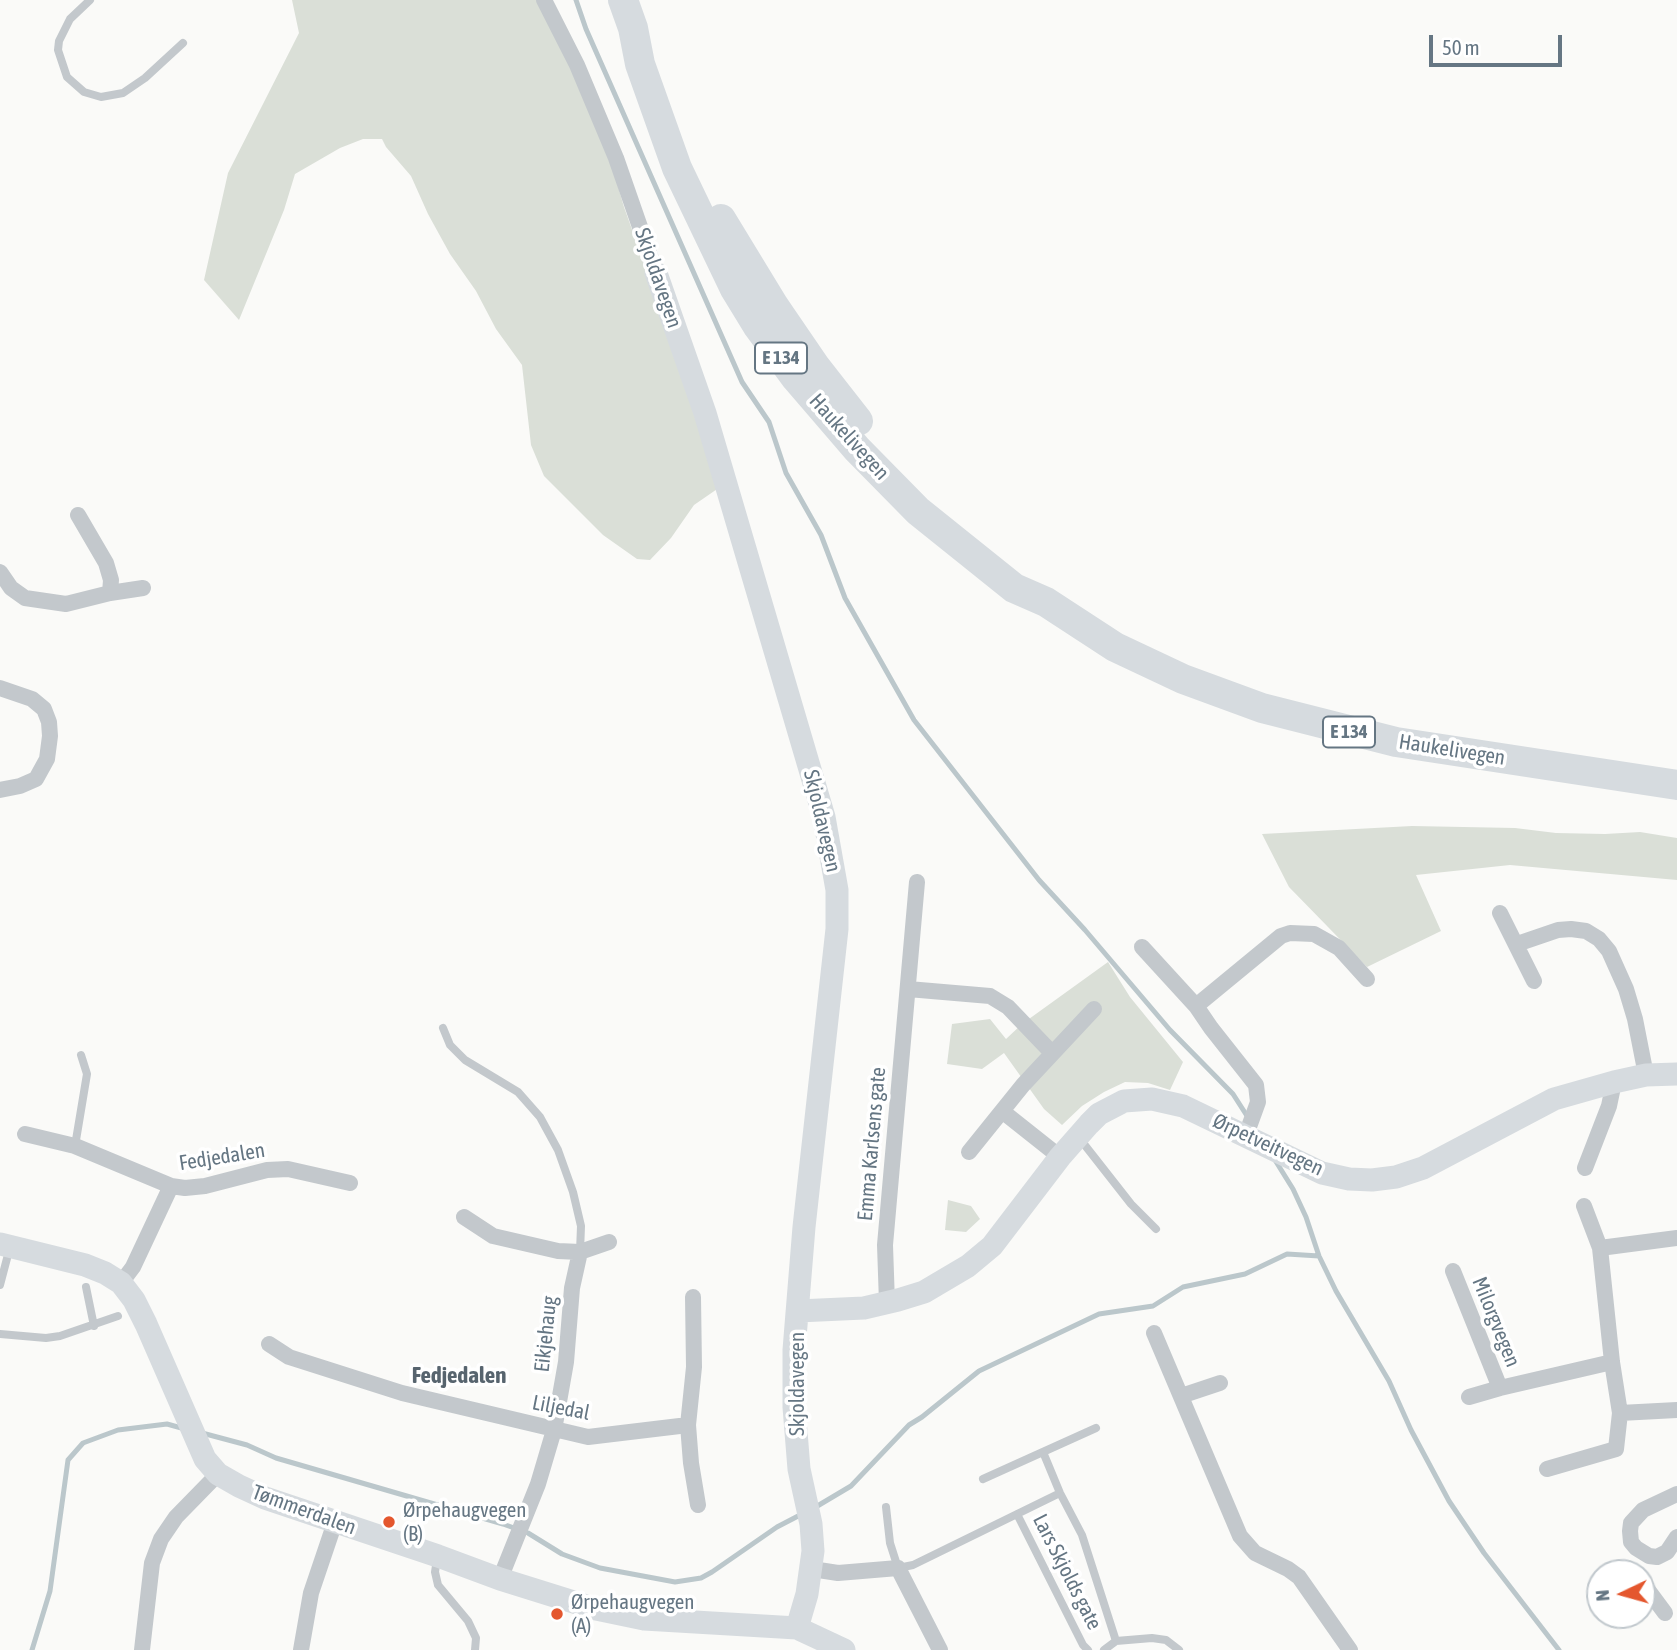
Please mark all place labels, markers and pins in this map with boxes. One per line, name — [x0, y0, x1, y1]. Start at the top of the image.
place label: Ørpehaugvegen (B) — [403, 1497, 526, 1547]
marker: Ørpehaugvegen (B) — [381, 1514, 397, 1530]
place label: Ørpehaugvegen (A) — [571, 1589, 694, 1639]
marker: Ørpehaugvegen (A) — [549, 1606, 565, 1622]

